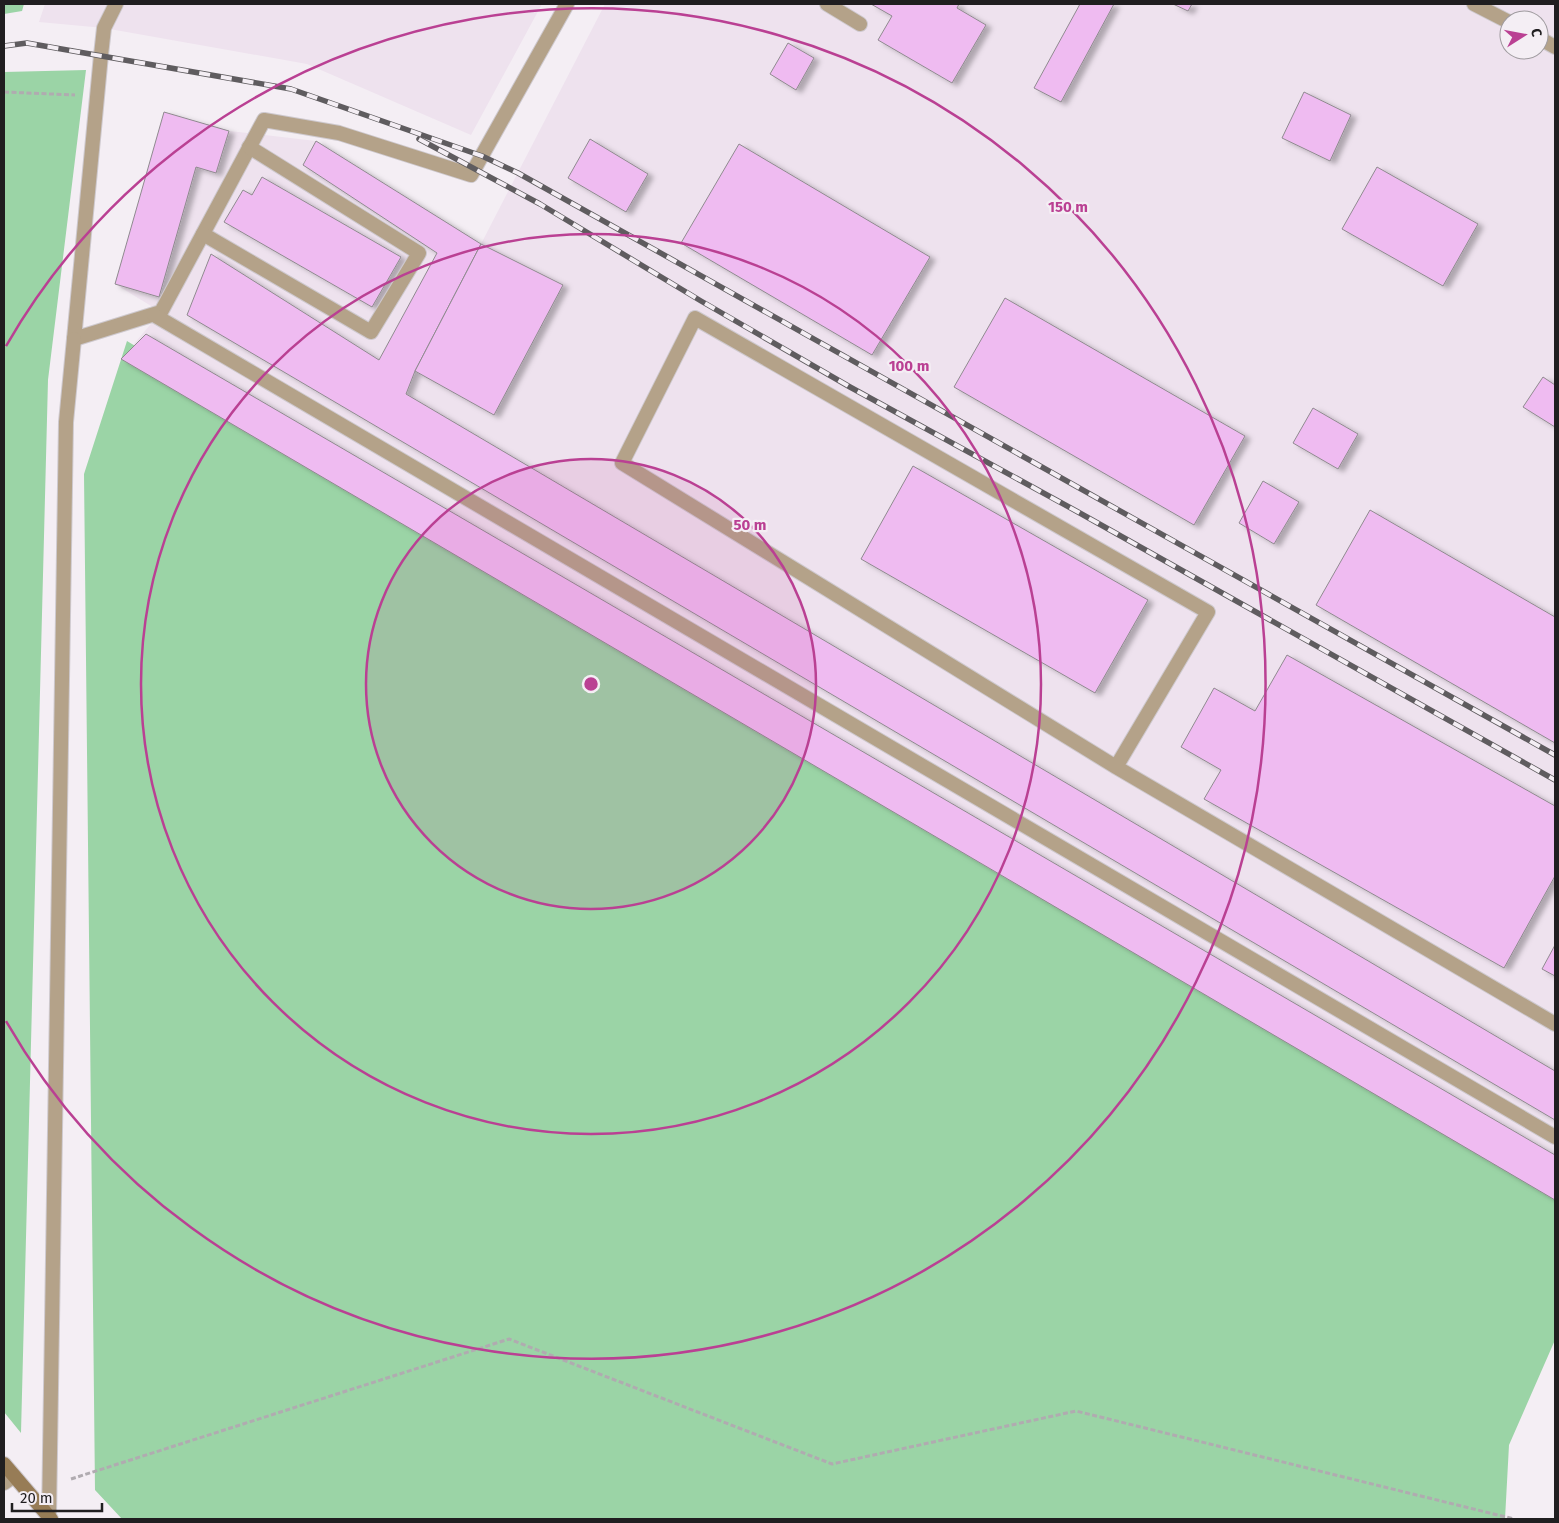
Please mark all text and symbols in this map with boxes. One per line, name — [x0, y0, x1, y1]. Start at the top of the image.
north arrow — [1499, 10, 1549, 60]
text: С — [1527, 27, 1545, 38]
text: 150 m — [1048, 198, 1088, 216]
text: 100 m — [889, 357, 929, 375]
text: 50 m — [733, 516, 767, 534]
centre of rings — [582, 675, 600, 693]
scale bar — [12, 1480, 102, 1512]
text: 20 m — [20, 1489, 53, 1507]

